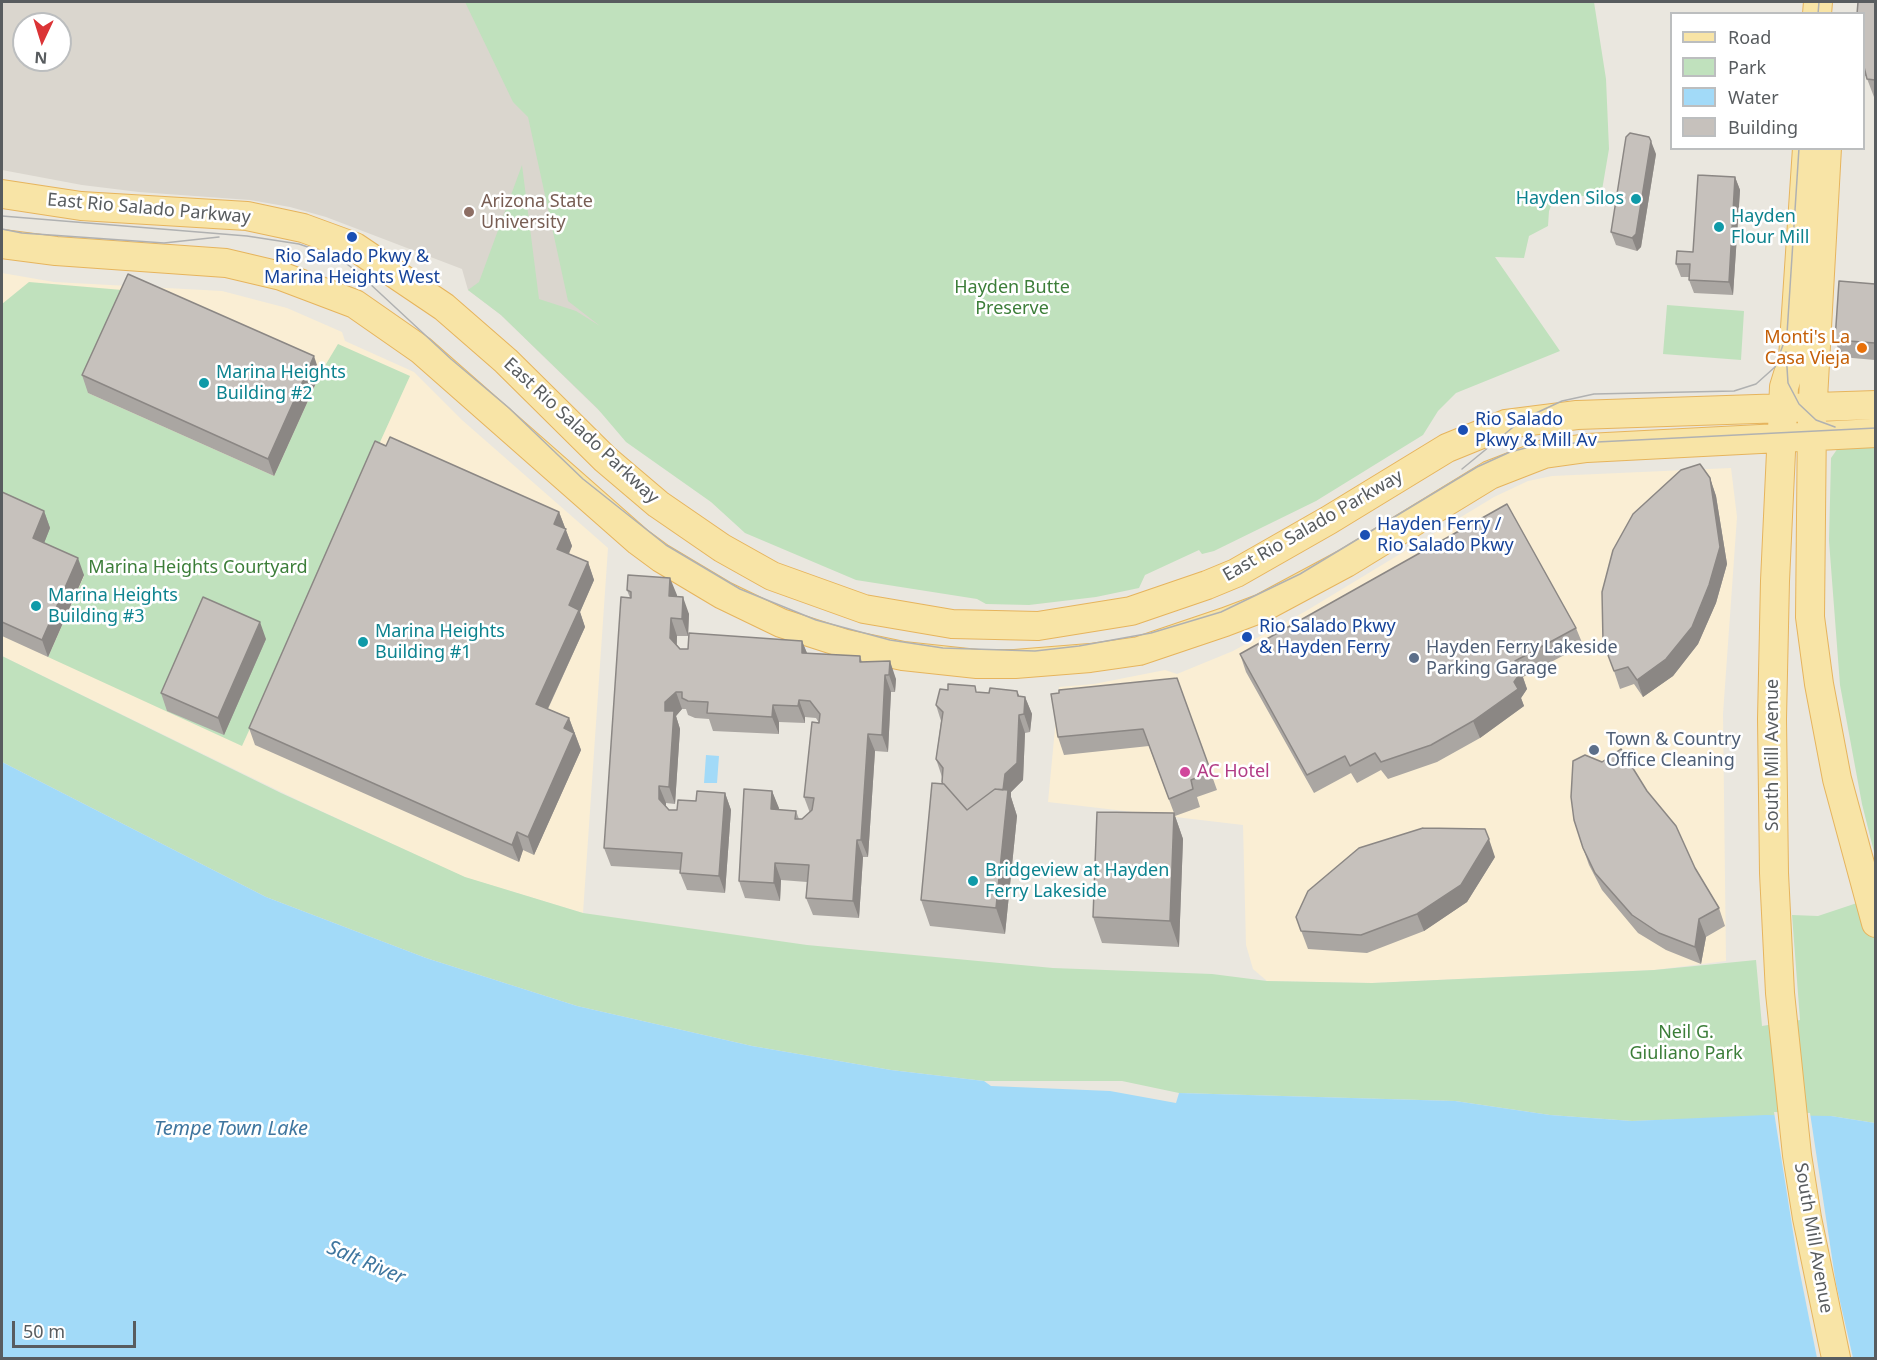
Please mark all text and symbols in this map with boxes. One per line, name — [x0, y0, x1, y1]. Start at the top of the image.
north arrow — [12, 12, 72, 72]
legend — [1670, 12, 1865, 150]
text: Road — [1728, 25, 1771, 49]
text: N — [34, 47, 48, 69]
text: Park — [1728, 55, 1766, 79]
text: Water — [1728, 85, 1779, 109]
text: Building — [1728, 115, 1798, 139]
place label: Hayden Silos — [1516, 188, 1624, 210]
street label: East Rio Salado Parkway — [46, 189, 252, 229]
place label: Arizona State University — [481, 191, 593, 234]
marker: Hayden Silos — [1629, 192, 1643, 206]
marker: Arizona State University — [462, 205, 476, 219]
place label: Hayden Flour Mill — [1731, 206, 1809, 248]
marker: Hayden Flour Mill — [1712, 220, 1726, 234]
marker: Rio Salado Pkwy & Marina Heights West — [345, 230, 359, 244]
place label: Rio Salado Pkwy & Marina Heights West — [264, 246, 440, 288]
park label: Hayden Butte Preserve — [954, 277, 1070, 320]
place label: Monti's La Casa Vieja — [1764, 327, 1850, 370]
marker: Monti's La Casa Vieja — [1855, 341, 1869, 355]
street label: East Rio Salado Parkway — [499, 353, 663, 509]
place label: Marina Heights Building #2 — [216, 362, 346, 404]
marker: Marina Heights Building #2 — [197, 376, 211, 390]
place label: Rio Salado Pkwy & Mill Av — [1475, 409, 1597, 452]
marker: Rio Salado Pkwy & Mill Av — [1456, 423, 1470, 437]
street label: East Rio Salado Parkway — [1219, 466, 1407, 586]
place label: Hayden Ferry / Rio Salado Pkwy — [1377, 514, 1514, 556]
marker: Hayden Ferry / Rio Salado Pkwy — [1358, 528, 1372, 542]
park label: Marina Heights Courtyard — [88, 557, 308, 579]
place label: Marina Heights Building #3 — [48, 585, 178, 628]
marker: Marina Heights Building #3 — [29, 599, 43, 613]
place label: Rio Salado Pkwy & Hayden Ferry — [1259, 616, 1396, 658]
place label: Marina Heights Building #1 — [375, 621, 505, 664]
marker: Rio Salado Pkwy & Hayden Ferry — [1240, 630, 1254, 644]
marker: Marina Heights Building #1 — [356, 635, 370, 649]
place label: Hayden Ferry Lakeside Parking Garage — [1426, 637, 1618, 680]
marker: Hayden Ferry Lakeside Parking Garage — [1407, 651, 1421, 665]
street label: South Mill Avenue — [1762, 679, 1784, 831]
place label: Town & Country Office Cleaning — [1606, 729, 1741, 771]
marker: Town & Country Office Cleaning — [1587, 743, 1601, 757]
place label: AC Hotel — [1197, 761, 1270, 783]
marker: AC Hotel — [1178, 765, 1192, 779]
place label: Bridgeview at Hayden Ferry Lakeside — [985, 860, 1169, 902]
marker: Bridgeview at Hayden Ferry Lakeside — [966, 874, 980, 888]
park label: Neil G. Giuliano Park — [1630, 1022, 1742, 1064]
water label: Tempe Town Lake — [154, 1117, 308, 1141]
street label: South Mill Avenue — [1789, 1161, 1837, 1315]
water label: Salt River — [323, 1236, 409, 1290]
scale bar — [15, 1309, 140, 1347]
text: 50 m — [23, 1319, 65, 1343]

